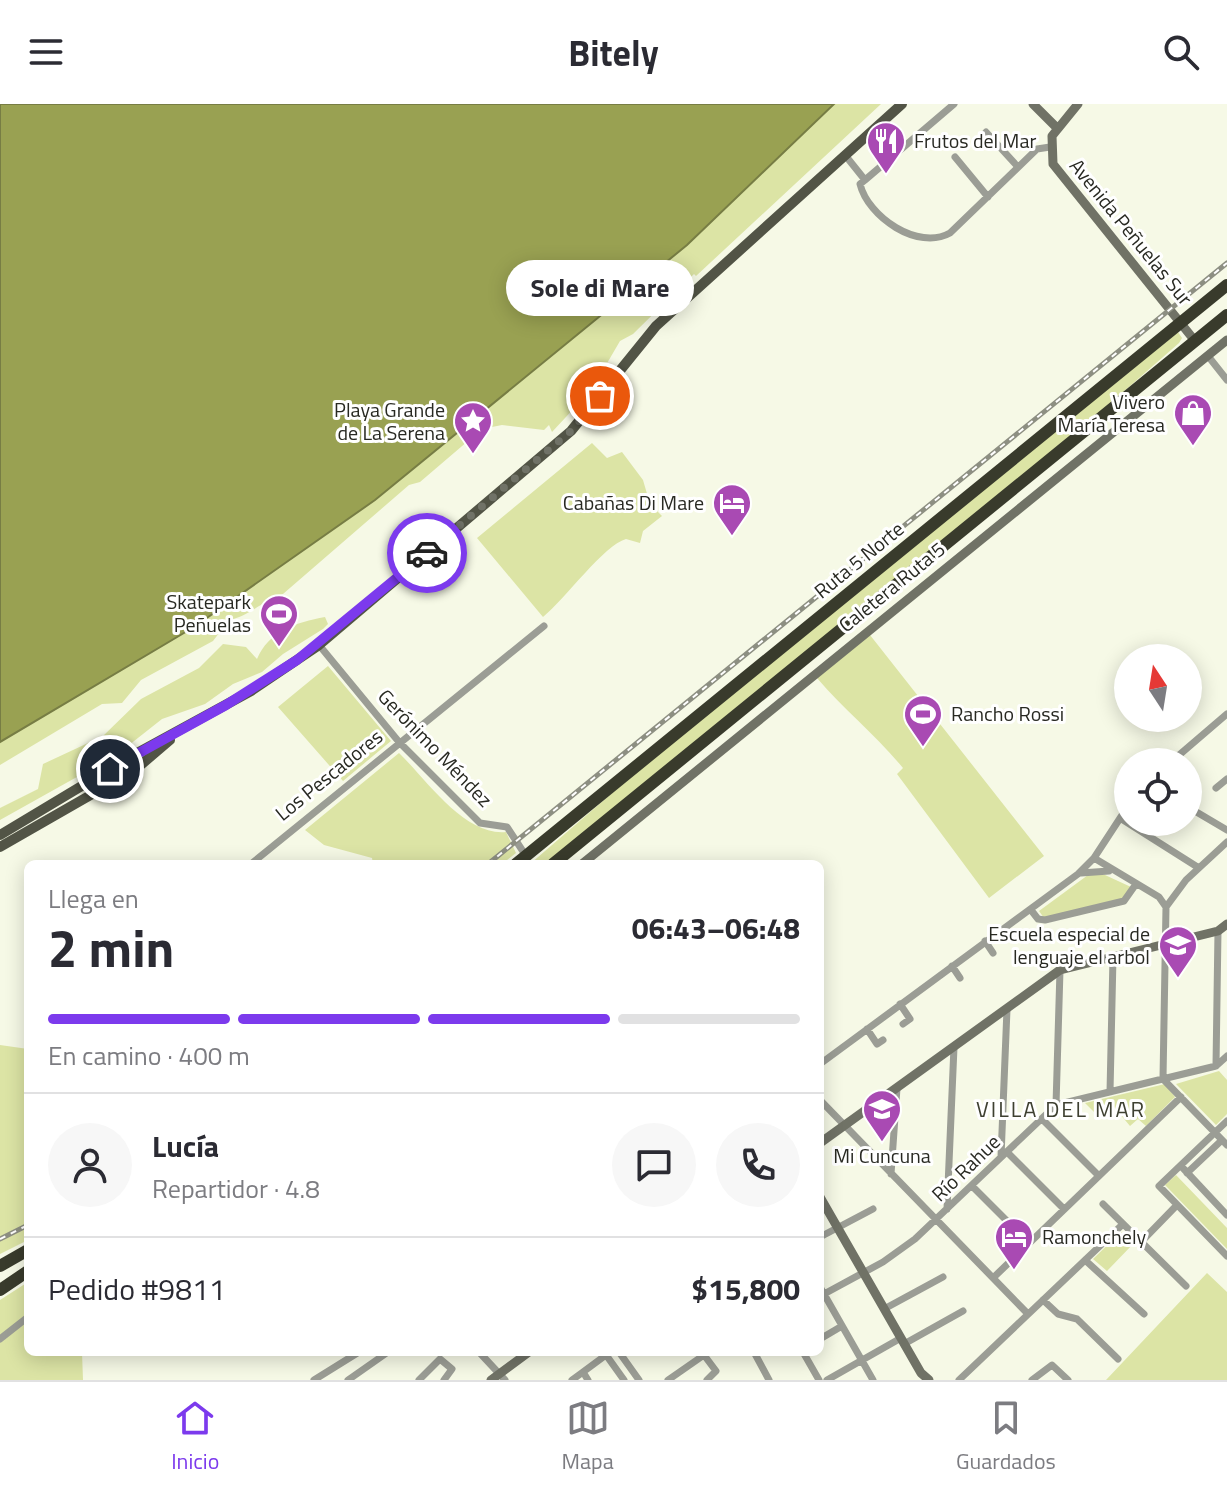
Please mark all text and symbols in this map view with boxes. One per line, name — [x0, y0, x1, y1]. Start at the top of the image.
text: Bitely — [568, 25, 659, 80]
icon: menu — [24, 30, 68, 74]
icon: search — [1159, 30, 1203, 74]
restaurant icon: Frutos del Mar — [865, 120, 907, 175]
place label: Frutos del Mar — [914, 125, 1036, 156]
street label: Avenida Peñuelas Sur — [1062, 151, 1201, 312]
callout: Sole di Mare — [506, 260, 694, 316]
text: Sole di Mare — [530, 268, 670, 307]
pin — [566, 362, 634, 430]
icon: bag — [578, 374, 622, 418]
place label: Vivero María Teresa — [1058, 386, 1165, 440]
shop icon: Vivero María Teresa — [1172, 392, 1214, 447]
place label: Playa Grande de La Serena — [334, 394, 445, 448]
place icon: Playa Grande de La Serena — [452, 400, 494, 455]
hotel icon: Cabañas Di Mare — [711, 482, 753, 537]
place label: Cabañas Di Mare — [563, 487, 704, 518]
courier — [387, 513, 467, 593]
street label: Ruta 5 Norte — [807, 514, 910, 606]
icon: car — [405, 531, 449, 575]
street label: Caletera Ruta 5 — [832, 534, 952, 639]
place label: Skatepark Peñuelas — [166, 586, 251, 640]
sports icon: Skatepark Peñuelas — [258, 593, 300, 648]
north arrow — [1114, 644, 1202, 732]
map controls — [1114, 644, 1202, 836]
street label: Gerónimo Méndez — [371, 682, 500, 814]
sports icon: Rancho Rossi — [902, 693, 944, 748]
place label: Rancho Rossi — [951, 698, 1064, 729]
street label: Los Pescadores — [268, 721, 389, 828]
pin — [76, 735, 144, 803]
icon: home — [88, 747, 132, 791]
button: locate — [1114, 748, 1202, 836]
text: Llega en — [48, 879, 139, 918]
text: 06:43–06:48 — [632, 905, 800, 951]
text: 2 min — [48, 908, 174, 987]
place label: Escuela especial de lenguaje el arbol — [988, 918, 1150, 972]
school or university icon: Escuela especial de lenguaje el arbol — [1157, 924, 1199, 979]
text: En camino · 400 m — [48, 1036, 250, 1075]
school or university icon: Mi Cuncuna — [861, 1088, 903, 1143]
district label: VILLA DEL MAR — [976, 1092, 1146, 1126]
button: person — [48, 1123, 132, 1207]
text: Lucía — [152, 1123, 219, 1169]
button: chat — [612, 1123, 696, 1207]
button: phone — [716, 1123, 800, 1207]
street label: Río Rahue — [924, 1127, 1007, 1208]
place label: Mi Cuncuna — [833, 1140, 931, 1171]
text: Repartidor · 4.8 — [152, 1169, 320, 1208]
hotel icon: Ramonchely — [993, 1216, 1035, 1271]
place label: Ramonchely — [1042, 1221, 1147, 1252]
text: Pedido #9811 — [48, 1266, 226, 1312]
text: $15,800 — [691, 1266, 800, 1312]
tab: Inicio — [171, 1396, 219, 1478]
tab: Mapa — [562, 1396, 614, 1478]
tab: Guardados — [956, 1396, 1056, 1478]

